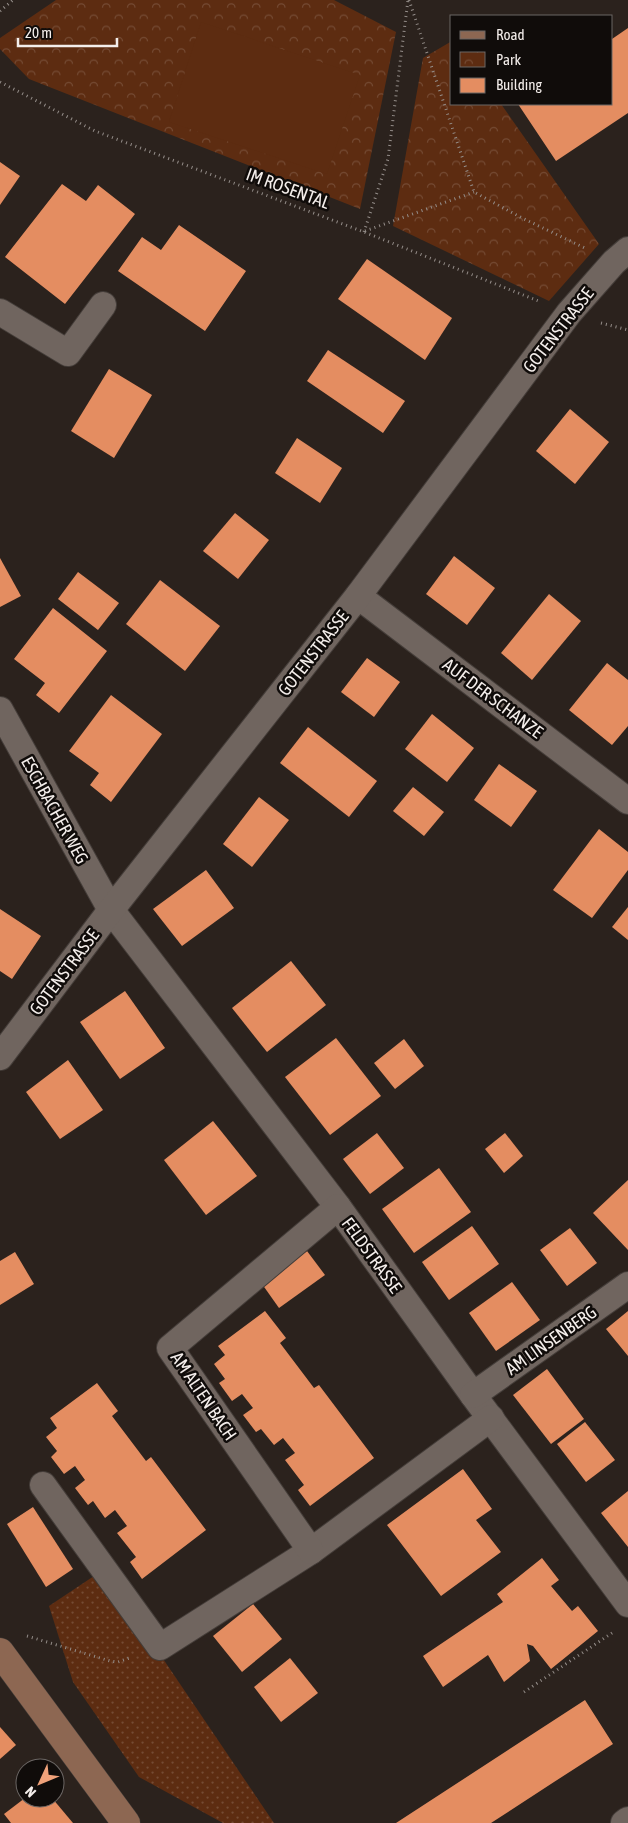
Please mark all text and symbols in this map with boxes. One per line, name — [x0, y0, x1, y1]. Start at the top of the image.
scale bar — [18, 15, 116, 47]
legend — [450, 15, 613, 105]
text: 20 m — [25, 24, 52, 41]
text: Road — [496, 26, 525, 43]
text: Park — [496, 51, 521, 68]
text: Building — [496, 76, 542, 93]
street label: IM ROSENTAL — [243, 163, 333, 213]
street label: GOTENSTRASSE — [518, 283, 598, 377]
street label: GOTENSTRASSE — [273, 606, 353, 700]
street label: AUF DER SCHANZE — [439, 654, 547, 743]
street label: ESCHBACHER WEG — [17, 753, 93, 867]
street label: GOTENSTRASSE — [25, 925, 103, 1019]
street label: FELDSTRASSE — [338, 1213, 407, 1297]
street label: AM LINSENBERG — [502, 1301, 600, 1379]
street label: AM ALTEN BACH — [167, 1348, 241, 1444]
north arrow — [15, 1758, 65, 1808]
text: N — [22, 1784, 39, 1801]

